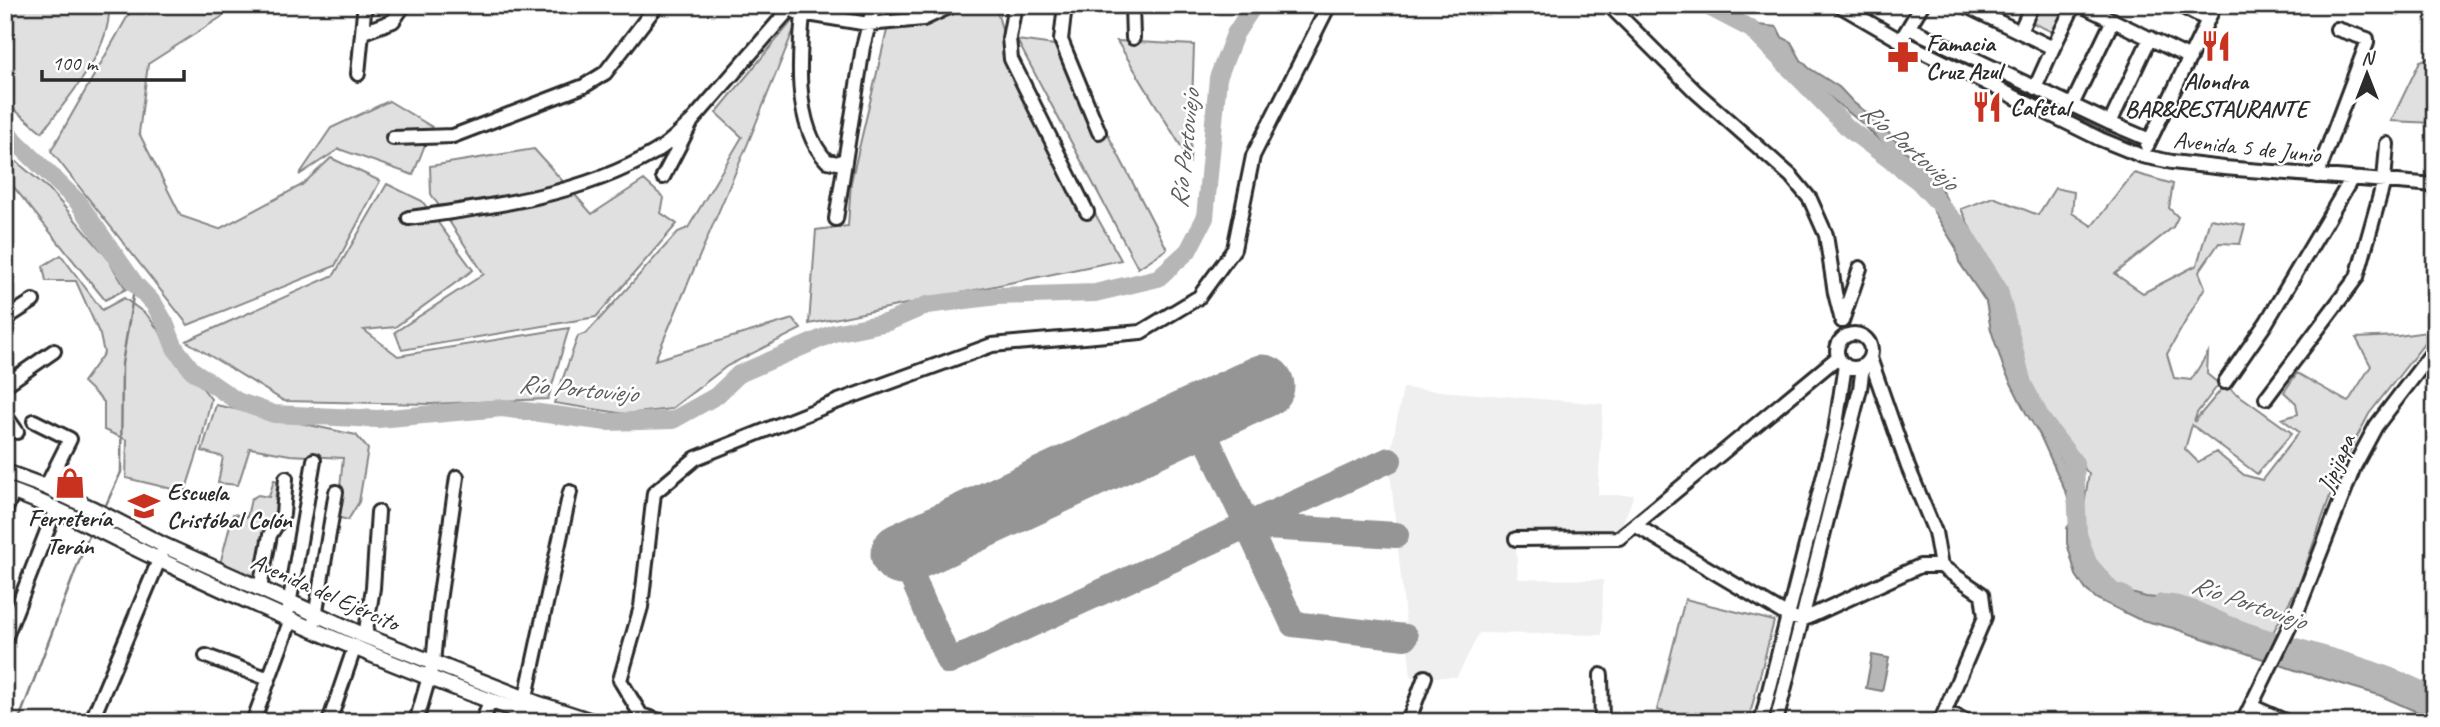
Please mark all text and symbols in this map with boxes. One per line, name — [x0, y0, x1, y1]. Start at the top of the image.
place label: Famacia Cruz Azul — [1926, 28, 2006, 86]
restaurant icon: Alondra BAR&RESTAURANTE — [2199, 29, 2233, 63]
scale bar — [42, 38, 184, 82]
north arrow — [2332, 38, 2402, 108]
pharmacy icon: Famacia Cruz Azul — [1886, 40, 1920, 74]
text: N — [2361, 46, 2376, 70]
text: 100 m — [52, 50, 99, 76]
place label: Alondra BAR&RESTAURANTE — [2125, 66, 2311, 124]
water label: Río Portoviejo — [1162, 85, 1207, 210]
restaurant icon: Cafetal — [1970, 90, 2004, 124]
place label: Cafetal — [2010, 92, 2074, 122]
water label: Río Portoviejo — [1854, 95, 1968, 200]
street label: Avenida 5 de Junio — [2172, 124, 2324, 170]
water label: Río Portoviejo — [518, 367, 642, 410]
street label: Jipijapa — [2310, 428, 2363, 497]
shop icon: Ferretería Terán — [53, 466, 87, 500]
place label: Escuela Cristóbal Colón — [167, 477, 293, 535]
school or university icon: Escuela Cristóbal Colón — [127, 489, 161, 523]
place label: Ferretería Terán — [28, 503, 114, 561]
street label: Avenida del Ejército — [247, 546, 406, 639]
water label: Río Portoviejo — [2188, 568, 2314, 639]

